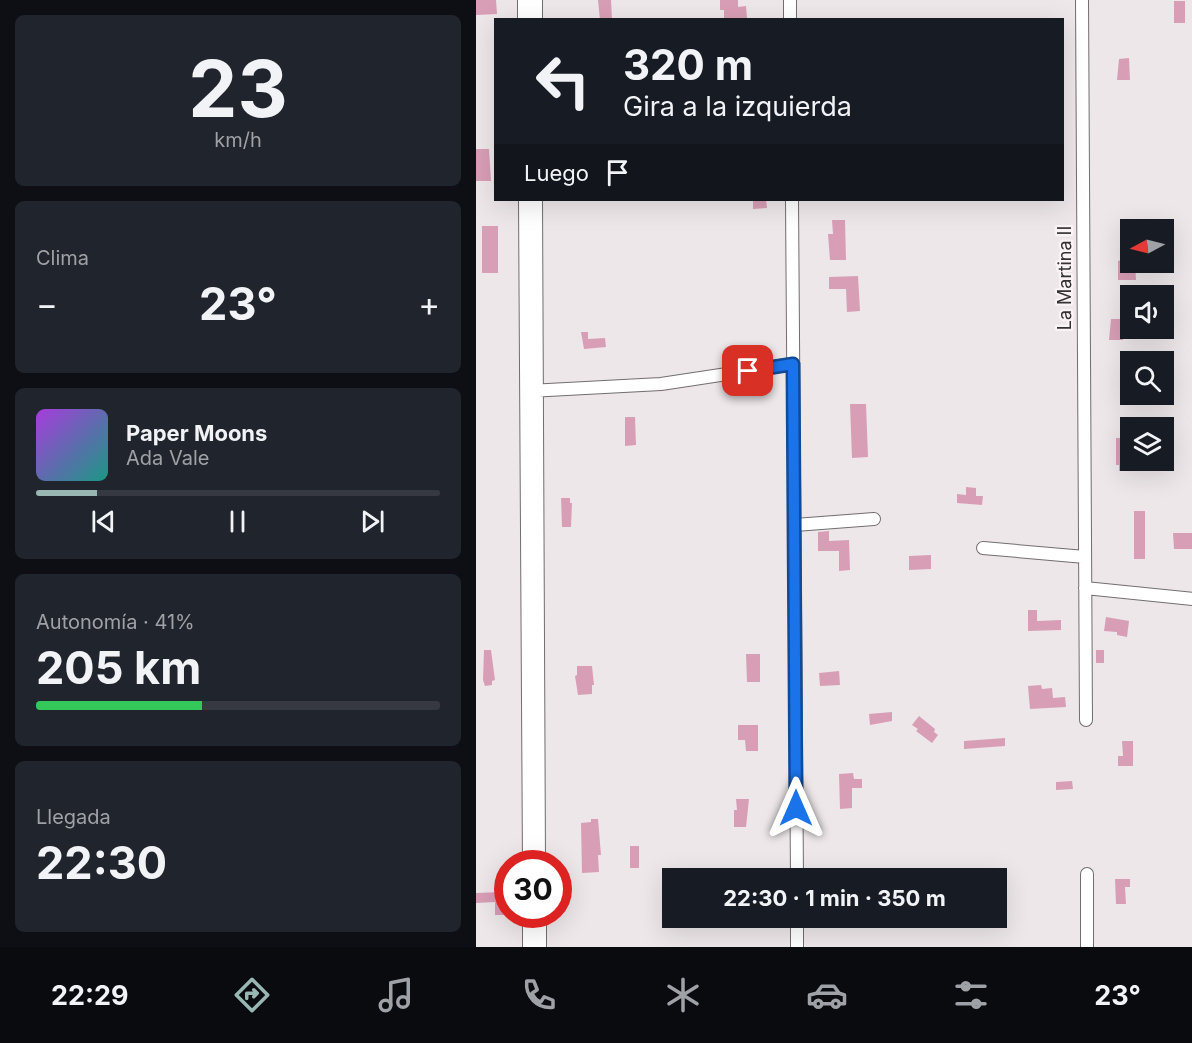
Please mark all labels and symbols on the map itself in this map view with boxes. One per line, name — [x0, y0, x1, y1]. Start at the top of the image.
north arrow — [1120, 219, 1174, 273]
street label: La Martina II — [1054, 226, 1075, 330]
pin — [722, 345, 773, 396]
position arrow — [764, 776, 828, 840]
speed limit sign: 30 — [494, 850, 572, 928]

